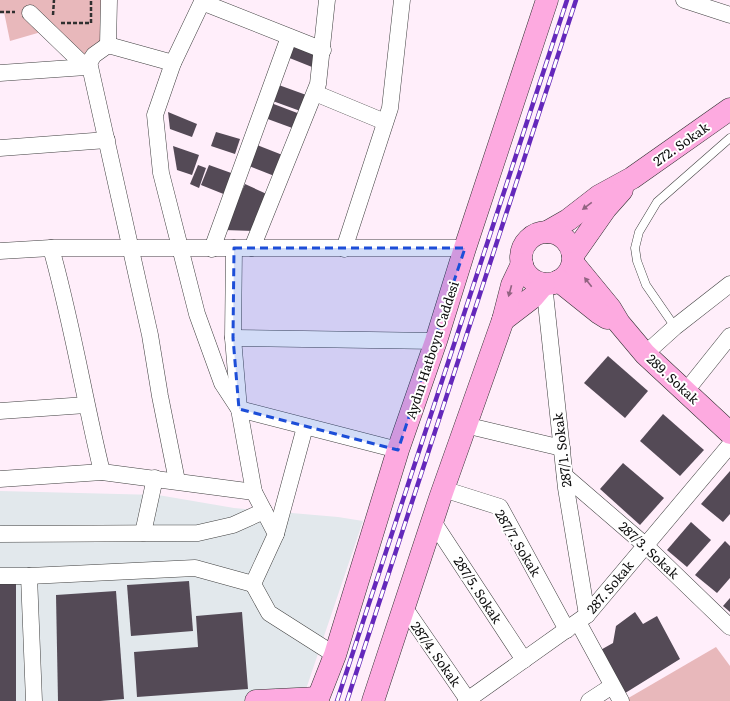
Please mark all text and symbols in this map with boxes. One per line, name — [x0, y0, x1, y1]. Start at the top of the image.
street label: 272. Sokak — [649, 117, 714, 170]
one-way arrow — [581, 201, 592, 210]
one-way arrow — [583, 277, 592, 288]
street label: Aydın Hatboyu Caddesi — [400, 278, 463, 421]
one-way arrow — [507, 285, 513, 297]
street label: 289. Sokak — [643, 349, 705, 409]
street label: 287/1. Sokak — [547, 411, 575, 488]
street label: 287/7. Sokak — [491, 506, 546, 581]
street label: 287/3. Sokak — [615, 517, 684, 583]
street label: 287/5. Sokak — [450, 553, 508, 628]
street label: 287. Sokak — [582, 555, 638, 617]
street label: 287/4. Sokak — [407, 617, 466, 691]

